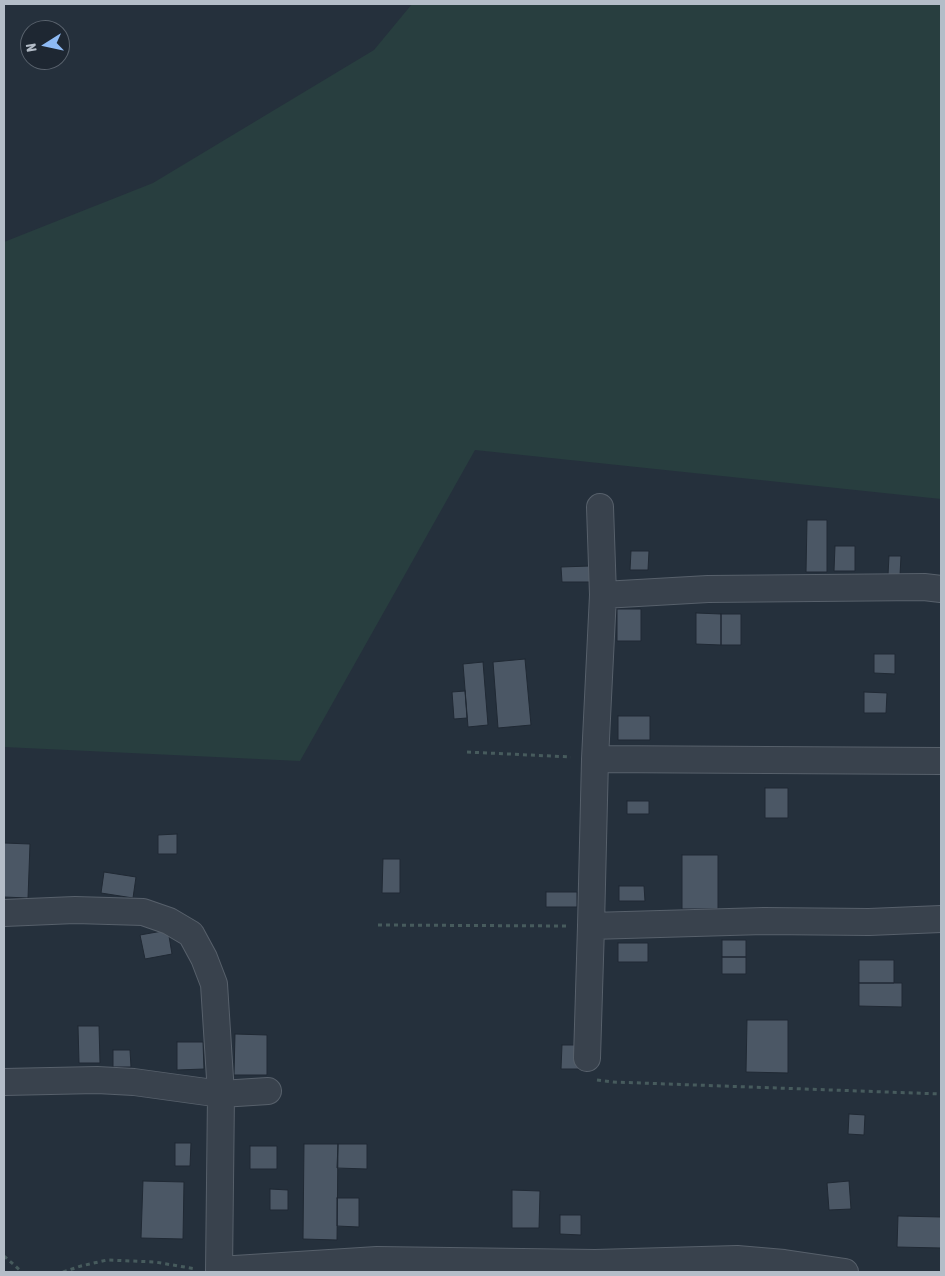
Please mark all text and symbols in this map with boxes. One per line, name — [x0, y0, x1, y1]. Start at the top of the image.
north arrow — [20, 20, 70, 70]
text: N — [23, 42, 40, 53]

